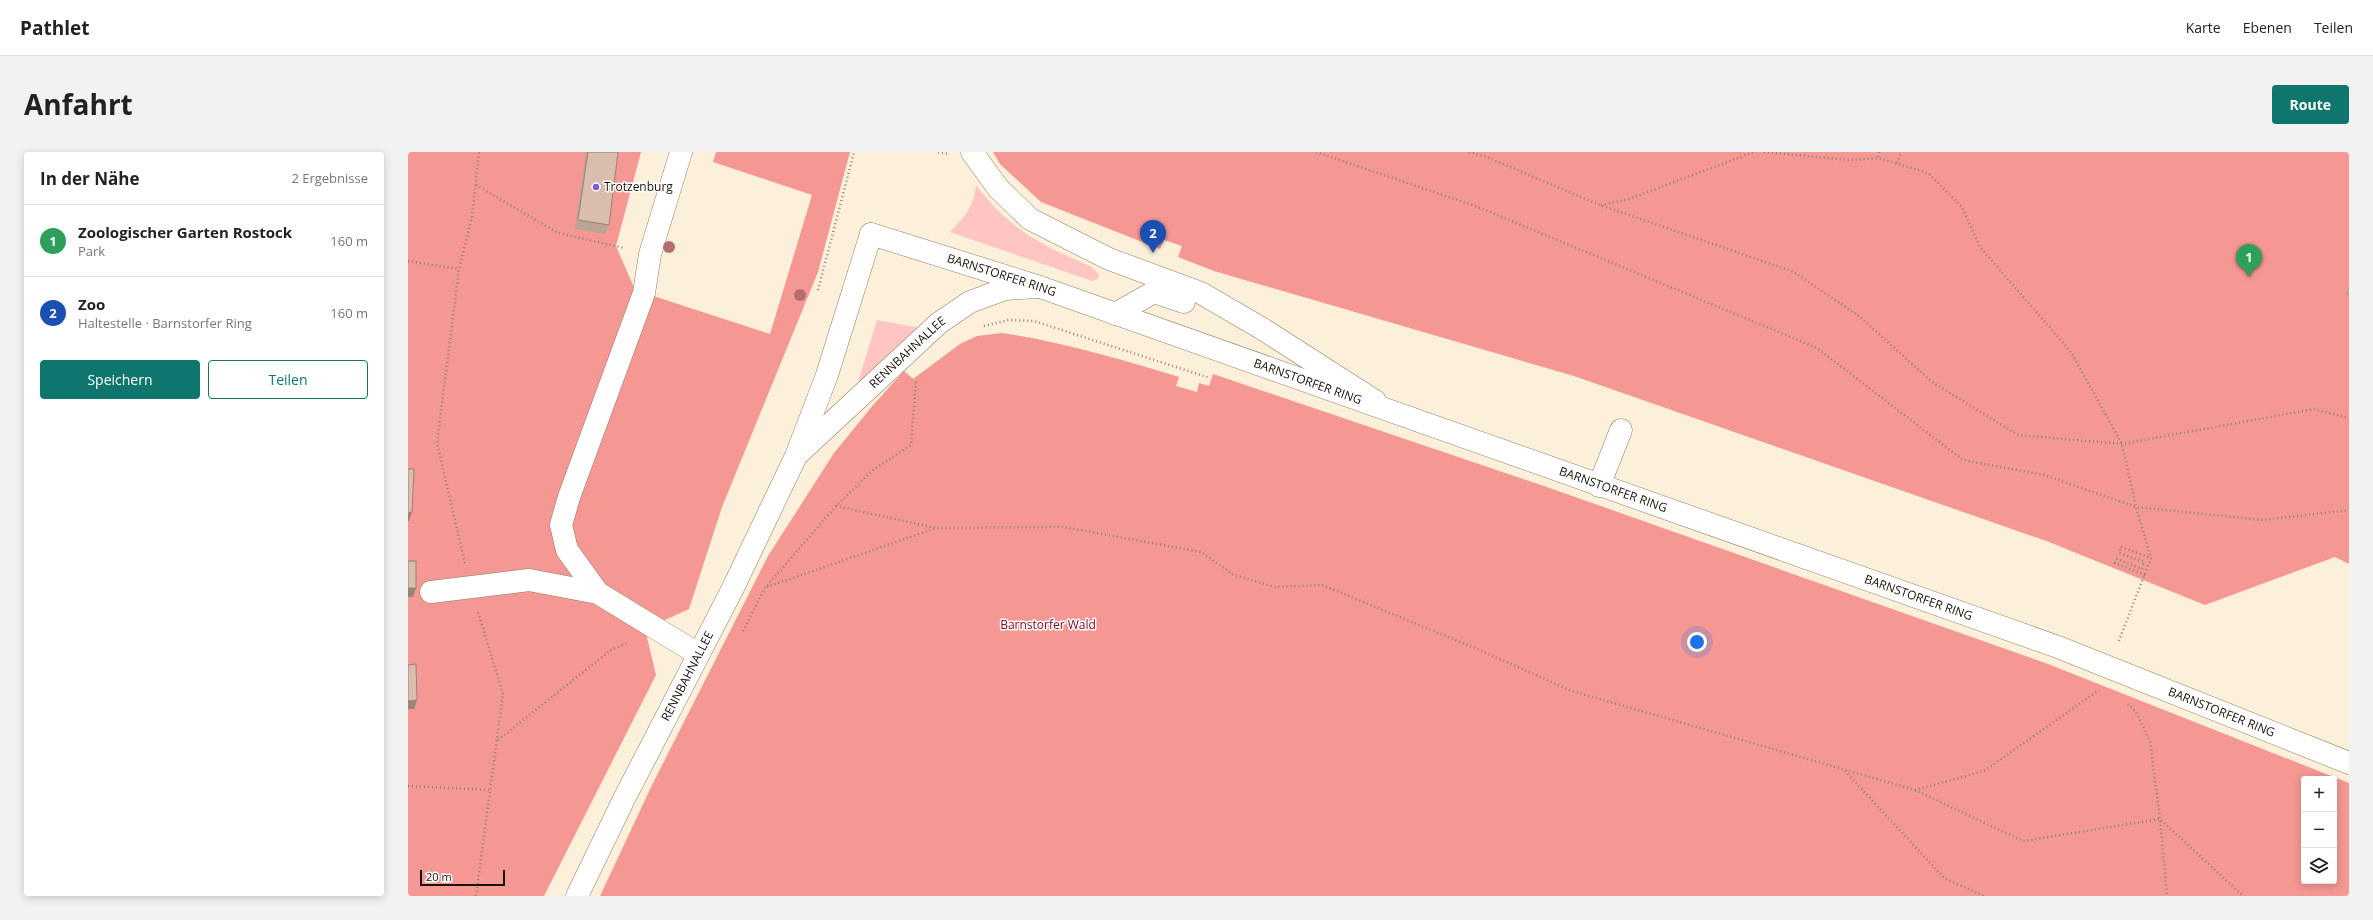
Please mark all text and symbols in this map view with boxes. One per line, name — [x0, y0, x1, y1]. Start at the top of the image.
text: Pathlet — [20, 15, 89, 41]
text: Karte — [2186, 18, 2221, 37]
text: Ebenen — [2243, 18, 2292, 37]
text: Teilen — [2314, 18, 2353, 37]
text: Anfahrt — [24, 85, 133, 123]
button: Route — [2272, 85, 2349, 124]
text: In der Nähe — [40, 167, 139, 190]
text: 2 Ergebnisse — [291, 169, 368, 187]
place label: Trotzenburg — [604, 178, 673, 195]
marker: Trotzenburg — [591, 182, 601, 192]
pin: 2 — [1140, 220, 1166, 253]
text: Zoologischer Garten Rostock — [78, 222, 292, 242]
text: 1 — [49, 232, 57, 250]
text: 160 m — [330, 232, 368, 250]
text: Park — [78, 242, 105, 260]
pin: 1 — [2236, 244, 2262, 277]
street label: BARNSTORFER RING — [945, 249, 1059, 300]
text: Zoo — [78, 294, 105, 314]
text: 2 — [49, 304, 57, 322]
text: 160 m — [330, 304, 368, 322]
street label: RENNBAHNALLEE — [865, 312, 949, 392]
text: Haltestelle · Barnstorfer Ring — [78, 314, 252, 332]
street label: BARNSTORFER RING — [1251, 354, 1364, 408]
button: Speichern — [40, 360, 200, 399]
button: Teilen — [208, 360, 368, 399]
street label: BARNSTORFER RING — [1557, 462, 1670, 516]
street label: BARNSTORFER RING — [1862, 570, 1975, 624]
park label: Barnstorfer Wald — [1000, 616, 1096, 633]
street label: RENNBAHNALLEE — [657, 628, 717, 724]
your location — [1687, 632, 1707, 652]
street label: BARNSTORFER RING — [2166, 683, 2278, 741]
map controls — [2301, 776, 2337, 884]
button: + — [2301, 776, 2337, 812]
button: − — [2301, 812, 2337, 848]
button: layers — [2301, 848, 2337, 884]
scale bar — [420, 868, 505, 887]
text: 20 m — [426, 869, 452, 884]

